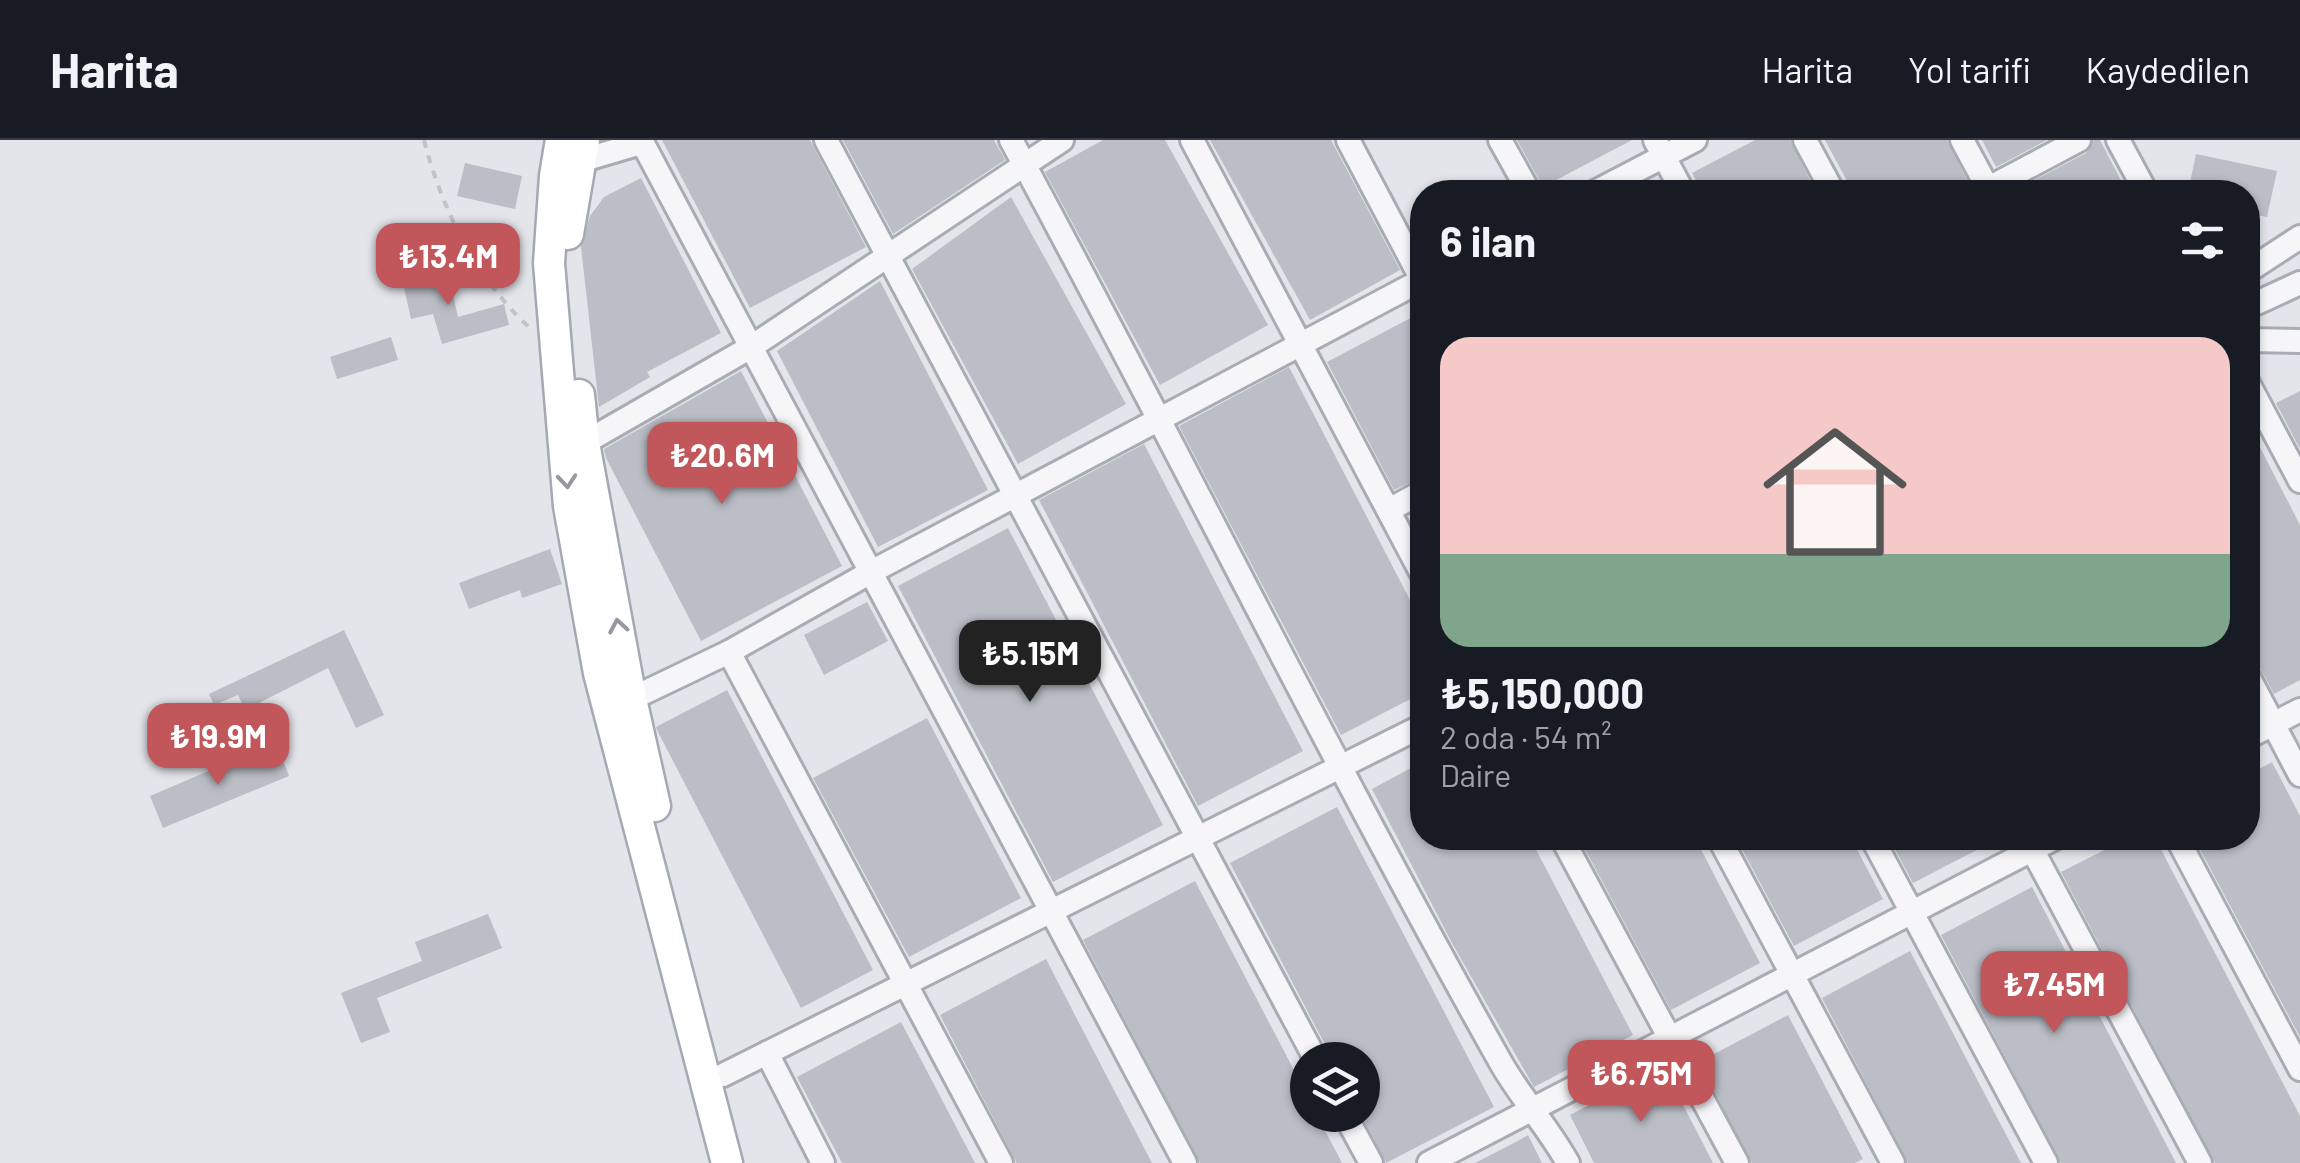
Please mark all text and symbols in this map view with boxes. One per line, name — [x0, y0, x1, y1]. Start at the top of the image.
text: Harita — [50, 40, 179, 98]
text: Harita — [1762, 48, 1853, 90]
text: Yol tarifi — [1908, 48, 2031, 90]
text: Kaydedilen — [2086, 48, 2250, 90]
icon: filters — [2175, 213, 2230, 268]
text: 6 ilan — [1440, 215, 1536, 265]
pin: ₺13.4M — [367, 223, 529, 308]
text: ₺13.4M — [398, 236, 498, 274]
icon: home — [1745, 402, 1925, 582]
pin: ₺20.6M — [641, 422, 803, 507]
text: ₺20.6M — [669, 435, 775, 473]
one-way arrow — [555, 473, 577, 489]
one-way arrow — [608, 618, 629, 635]
pin: ₺5.15M — [949, 620, 1111, 705]
text: ₺5.15M — [981, 633, 1079, 671]
text: ₺5,150,000 — [1440, 667, 1644, 717]
pin: ₺19.9M — [137, 703, 299, 788]
text: ₺19.9M — [169, 716, 267, 754]
text: 2 oda · 54 m² — [1440, 717, 1612, 755]
text: Daire — [1440, 755, 1511, 793]
pin: ₺7.45M — [1973, 951, 2135, 1036]
text: ₺7.45M — [2003, 964, 2105, 1002]
pin: ₺6.75M — [1560, 1040, 1722, 1125]
map controls — [1290, 1042, 1380, 1132]
button: layers — [1290, 1042, 1380, 1132]
text: ₺6.75M — [1590, 1053, 1692, 1091]

